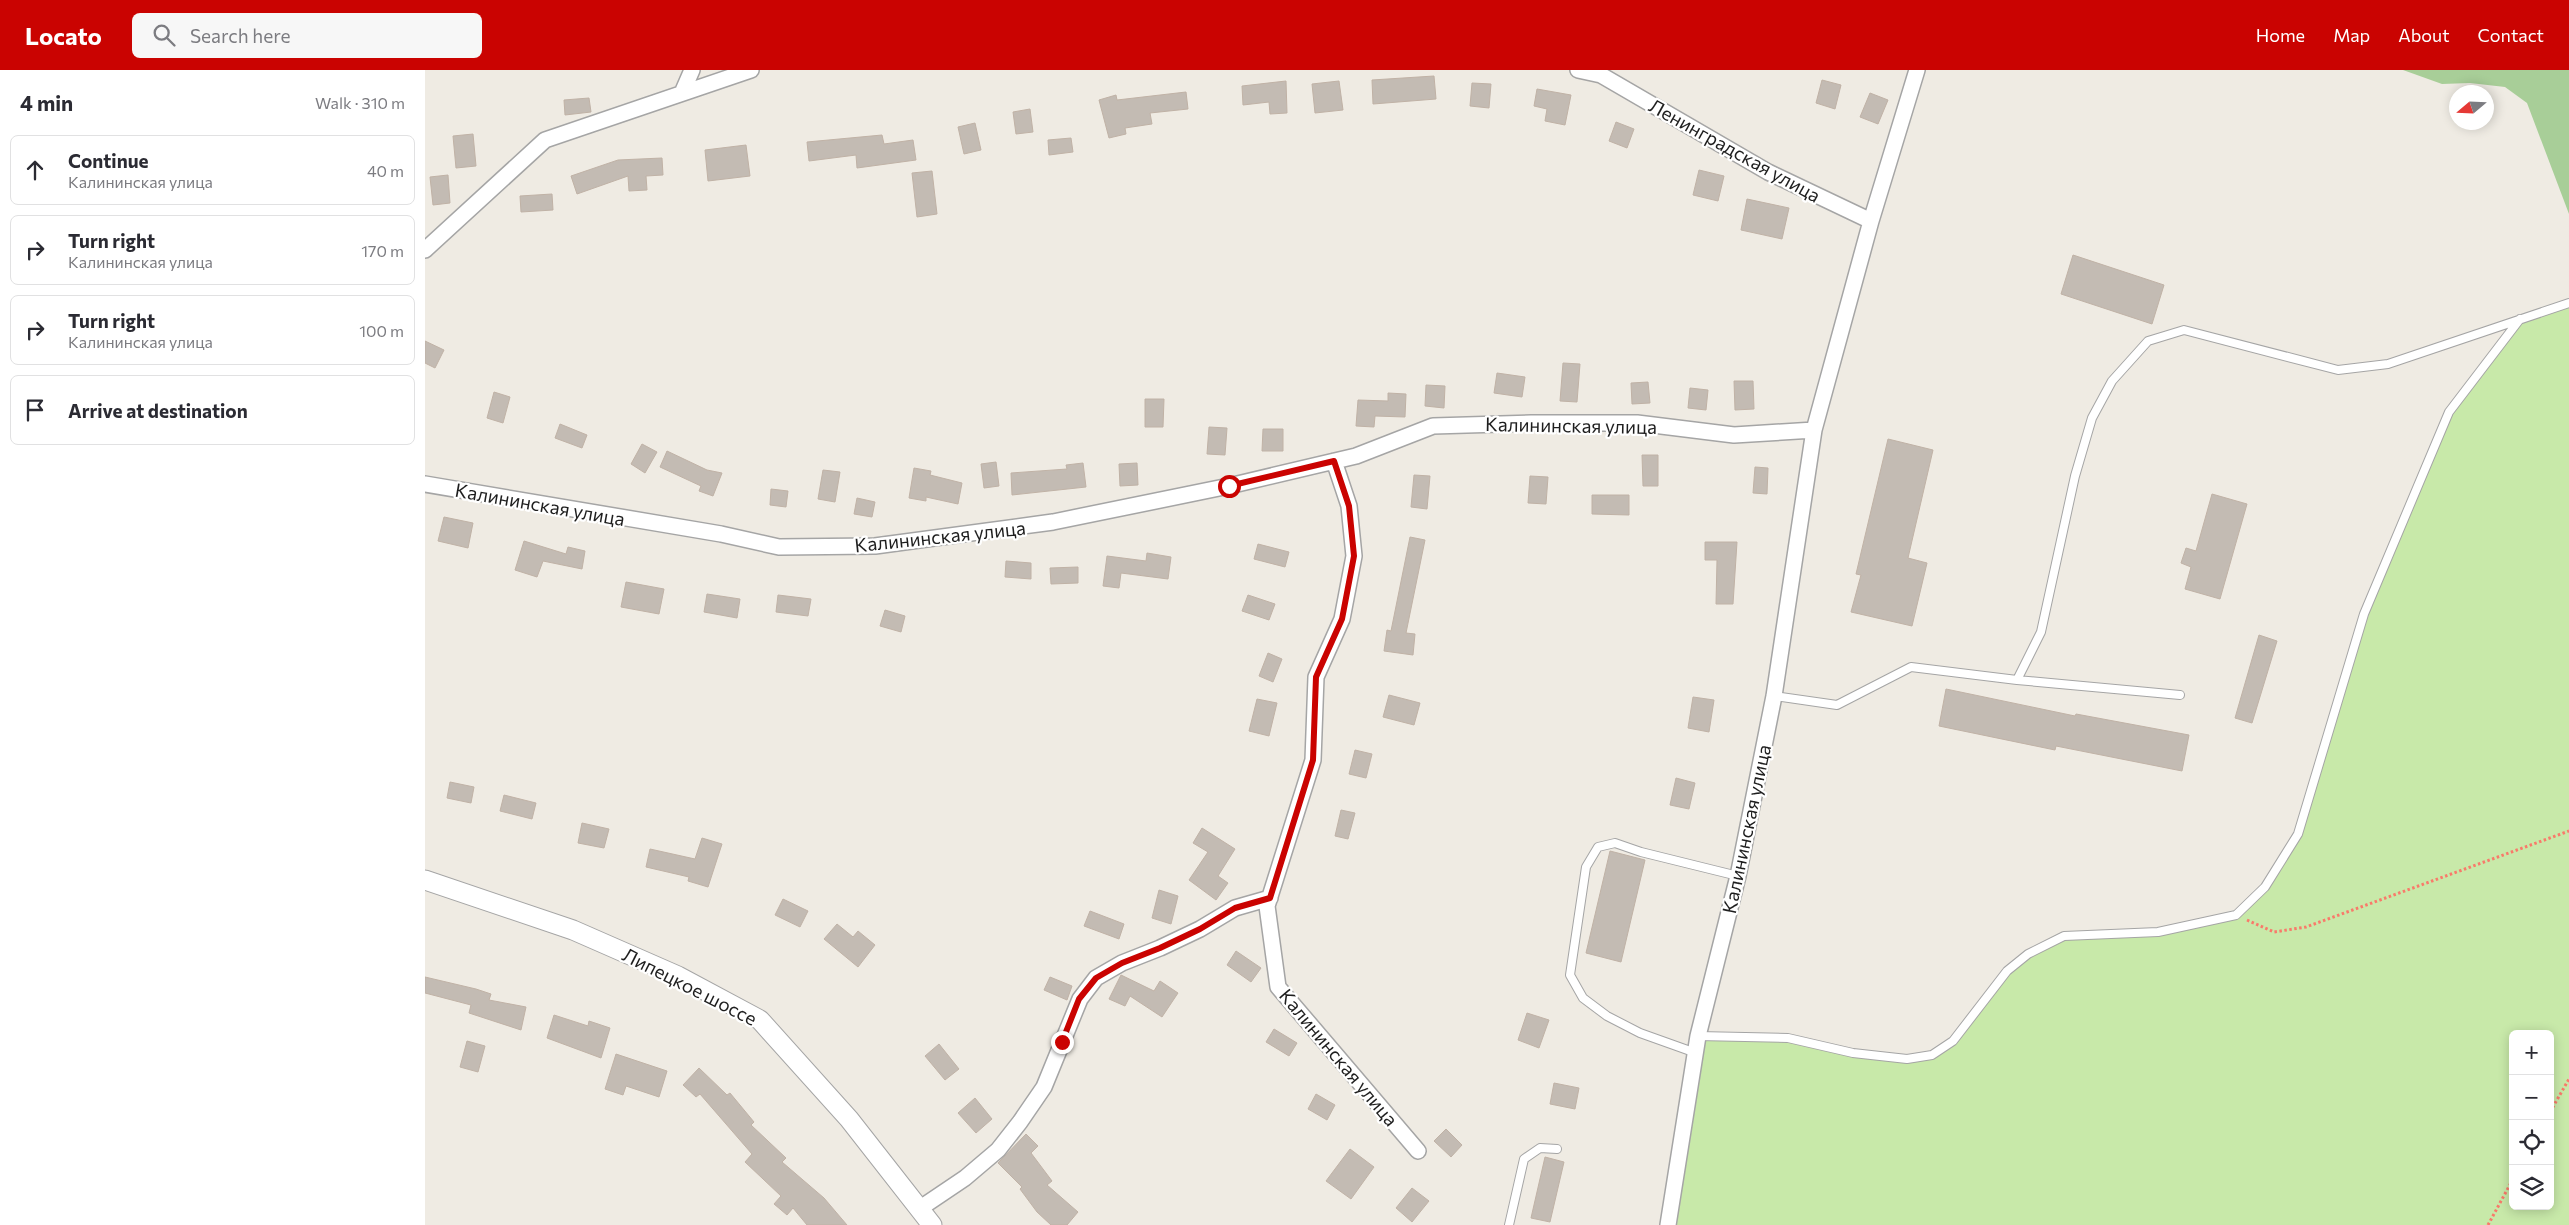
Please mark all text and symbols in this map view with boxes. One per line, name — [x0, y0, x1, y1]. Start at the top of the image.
search box — [132, 13, 482, 58]
text: Locato — [25, 21, 102, 50]
icon: search — [150, 21, 178, 49]
text: Search here — [190, 24, 290, 47]
text: Home — [2256, 24, 2305, 46]
text: Map — [2333, 24, 2370, 46]
text: About — [2398, 24, 2450, 46]
text: Contact — [2478, 24, 2544, 46]
north arrow — [2449, 85, 2494, 130]
text: 4 min — [20, 90, 73, 115]
text: Walk · 310 m — [315, 93, 405, 112]
street label: Ленинградская улица — [1645, 93, 1825, 207]
text: Continue — [68, 149, 148, 172]
icon: ahead — [21, 156, 49, 184]
text: 40 m — [367, 161, 404, 180]
text: Калининская улица — [68, 172, 213, 191]
text: Turn right — [68, 229, 155, 252]
icon: right — [21, 236, 49, 264]
text: 170 m — [361, 241, 404, 260]
text: Калининская улица — [68, 252, 213, 271]
text: Turn right — [68, 309, 155, 332]
icon: right — [21, 316, 49, 344]
text: 100 m — [359, 321, 404, 340]
text: Калининская улица — [68, 332, 213, 351]
icon: arrive — [21, 396, 49, 424]
text: Arrive at destination — [68, 399, 248, 422]
street label: Калининская улица — [1485, 412, 1657, 438]
route start — [1218, 475, 1241, 498]
street label: Калининская улица — [453, 478, 627, 530]
street label: Калининская улица — [853, 516, 1027, 556]
street label: Калининская улица — [1717, 742, 1775, 916]
street label: Липецкое шоссе — [619, 942, 761, 1030]
street label: Калининская улица — [1275, 984, 1403, 1130]
map controls — [2509, 1030, 2554, 1210]
button: + — [2509, 1030, 2554, 1075]
route end — [1051, 1031, 1074, 1054]
button: − — [2509, 1075, 2554, 1120]
button: locate — [2509, 1120, 2554, 1165]
button: layers — [2509, 1165, 2554, 1210]

